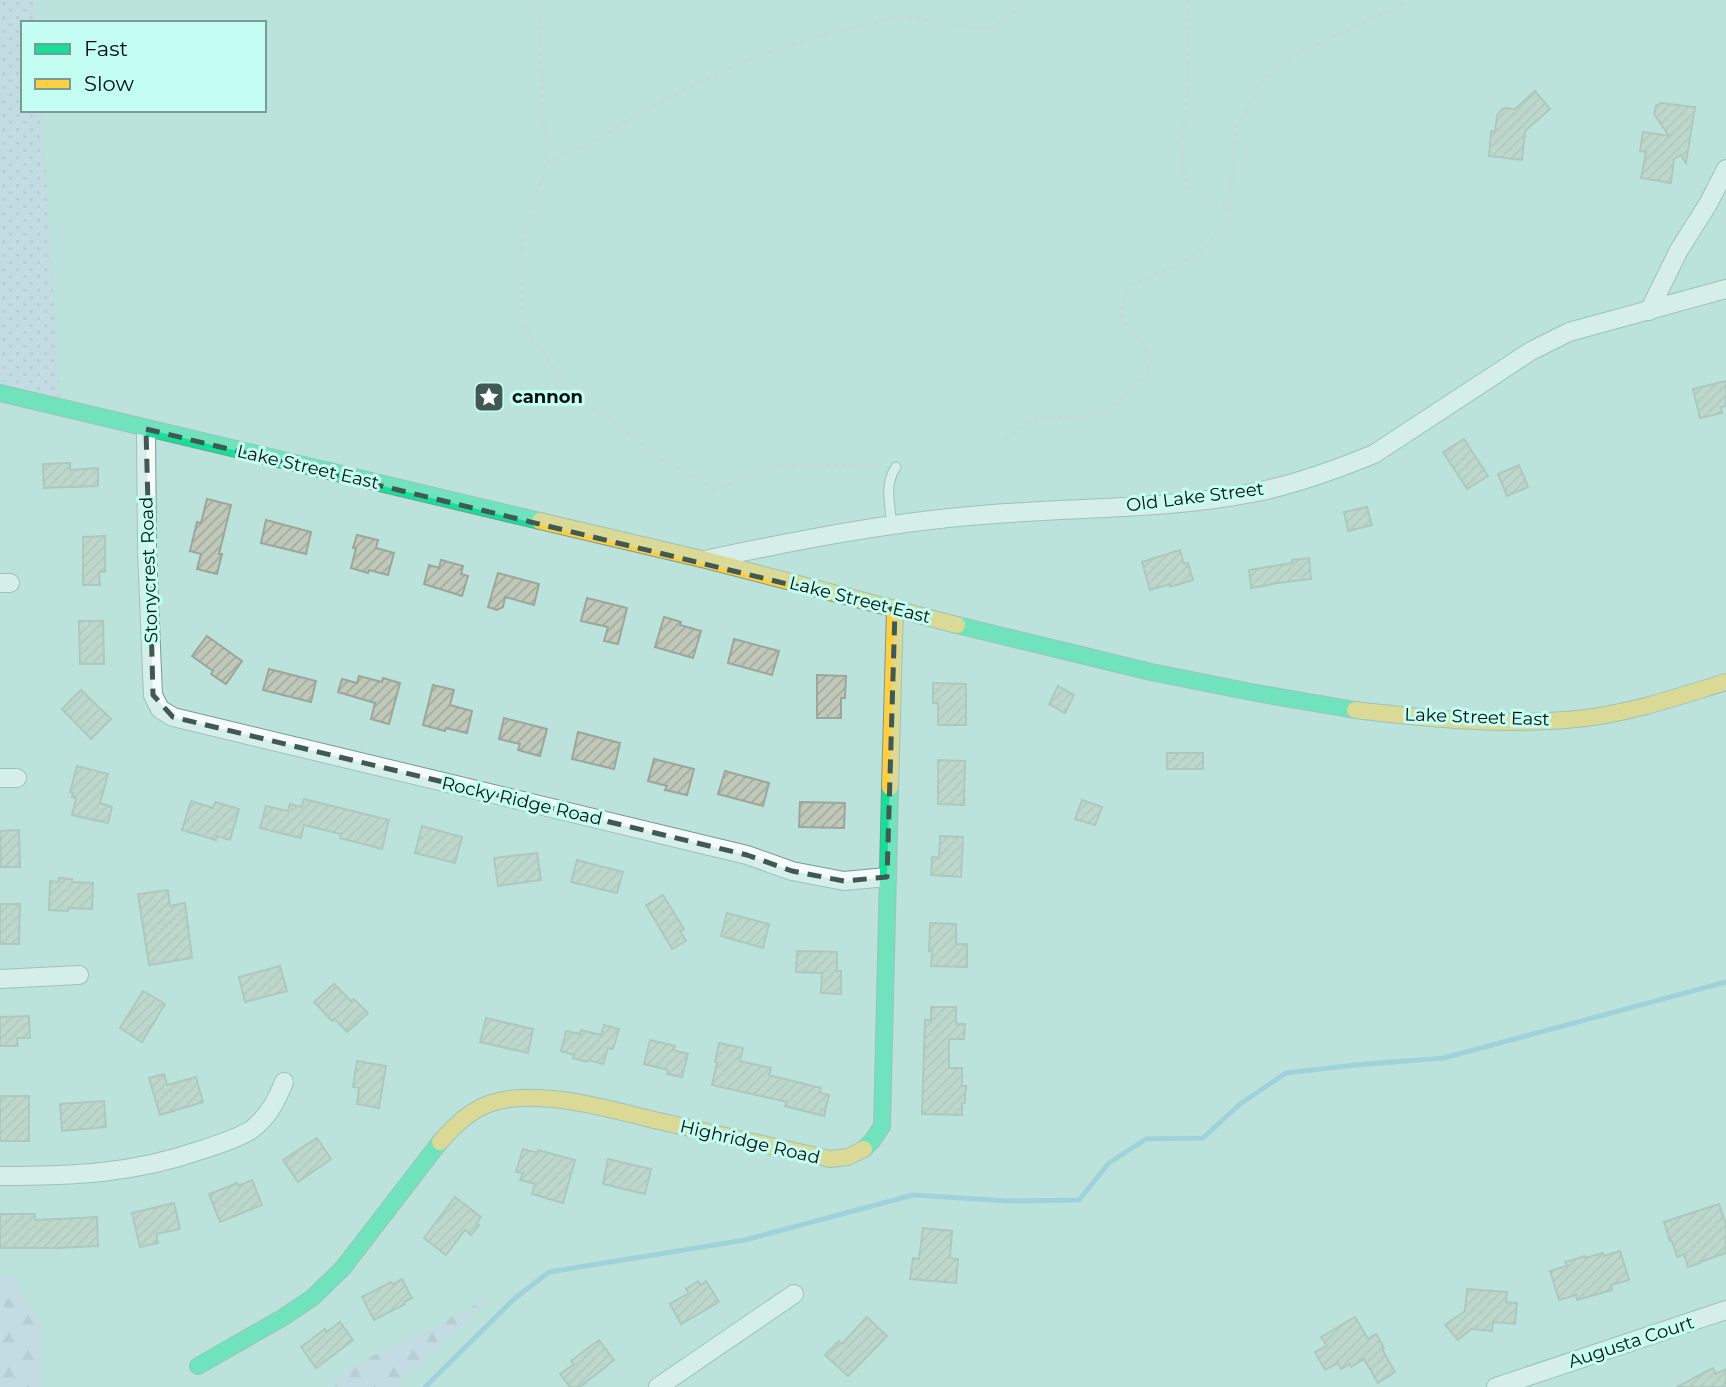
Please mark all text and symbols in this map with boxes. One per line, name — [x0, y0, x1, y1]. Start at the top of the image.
legend — [21, 21, 266, 112]
text: Fast — [84, 36, 128, 61]
text: Slow — [84, 71, 134, 96]
place icon: cannon — [472, 380, 506, 414]
place label: cannon — [512, 386, 583, 408]
street label: Lake Street East — [235, 440, 381, 494]
street label: Old Lake Street — [1125, 478, 1265, 516]
street label: Stonycrest Road — [135, 496, 163, 644]
street label: Lake Street East — [787, 572, 933, 628]
street label: Lake Street East — [1404, 703, 1550, 731]
street label: Rocky Ridge Road — [440, 772, 604, 830]
street label: Highridge Road — [678, 1115, 822, 1169]
street label: Augusta Court — [1565, 1311, 1697, 1373]

